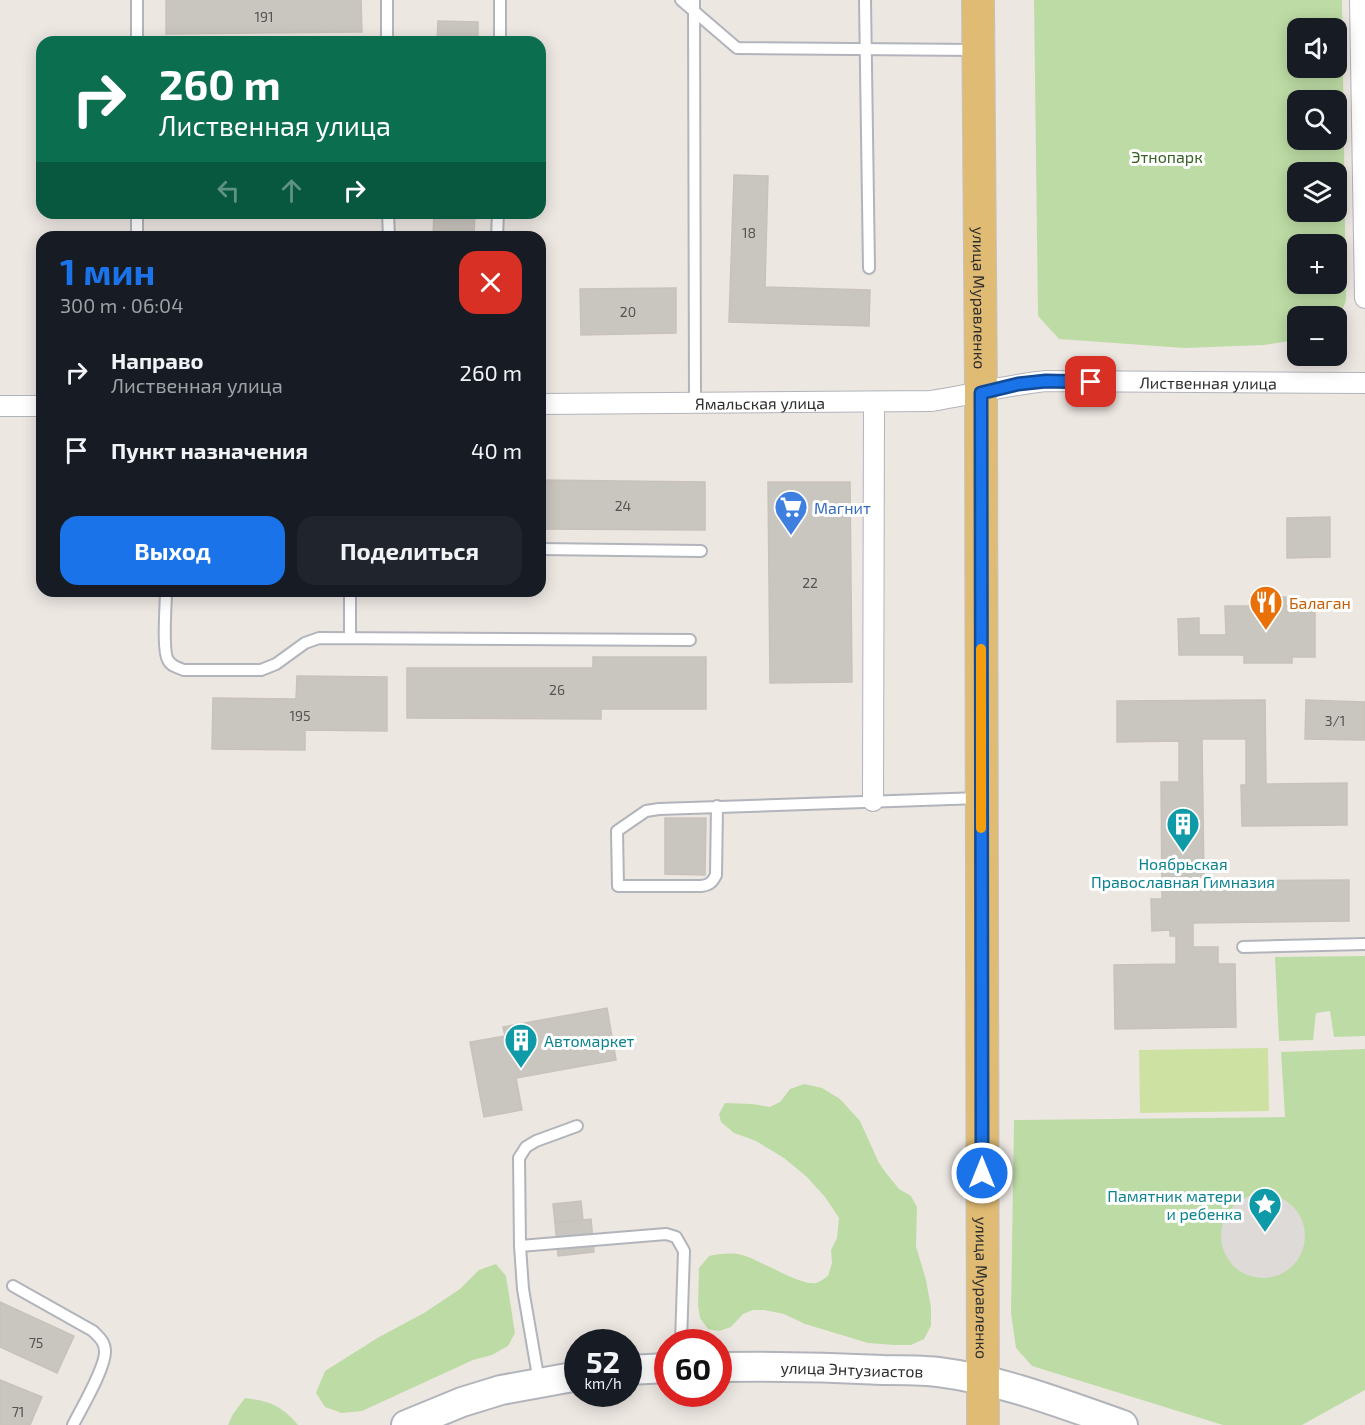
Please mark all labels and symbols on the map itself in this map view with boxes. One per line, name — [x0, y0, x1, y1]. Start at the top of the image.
house number: 191 — [254, 8, 274, 25]
park label: Этнопарк — [1131, 147, 1203, 166]
house number: 18 — [742, 224, 756, 241]
street label: улица Муравленко — [969, 227, 990, 369]
house number: 20 — [620, 303, 636, 320]
pin — [1065, 356, 1116, 407]
street label: Лиственная улица — [1139, 372, 1277, 393]
street label: Ямальская улица — [695, 392, 825, 413]
supermarket icon: Магнит — [773, 489, 809, 536]
house number: 24 — [615, 497, 631, 514]
place label: Магнит — [814, 498, 871, 517]
house number: 22 — [802, 574, 818, 591]
restaurant icon: Балаган — [1248, 584, 1284, 631]
place label: Балаган — [1289, 593, 1351, 612]
house number: 26 — [549, 681, 565, 698]
house number: 195 — [289, 707, 311, 724]
house number: 3/1 — [1325, 712, 1345, 729]
building icon: Ноябрьская Православная Гимназия — [1165, 806, 1201, 853]
place label: Ноябрьская Православная Гимназия — [1091, 854, 1275, 891]
building icon: Автомаркет — [503, 1022, 539, 1069]
place label: Автомаркет — [544, 1031, 635, 1050]
position arrow — [950, 1141, 1014, 1205]
place label: Памятник матери и ребенка — [1107, 1186, 1242, 1223]
place icon: Памятник матери и ребенка — [1247, 1186, 1283, 1233]
street label: улица Муравленко — [972, 1217, 992, 1359]
speed limit sign: 60 — [654, 1329, 732, 1407]
house number: 75 — [29, 1334, 43, 1351]
street label: улица Энтузиастов — [781, 1357, 924, 1380]
house number: 71 — [12, 1403, 24, 1420]

